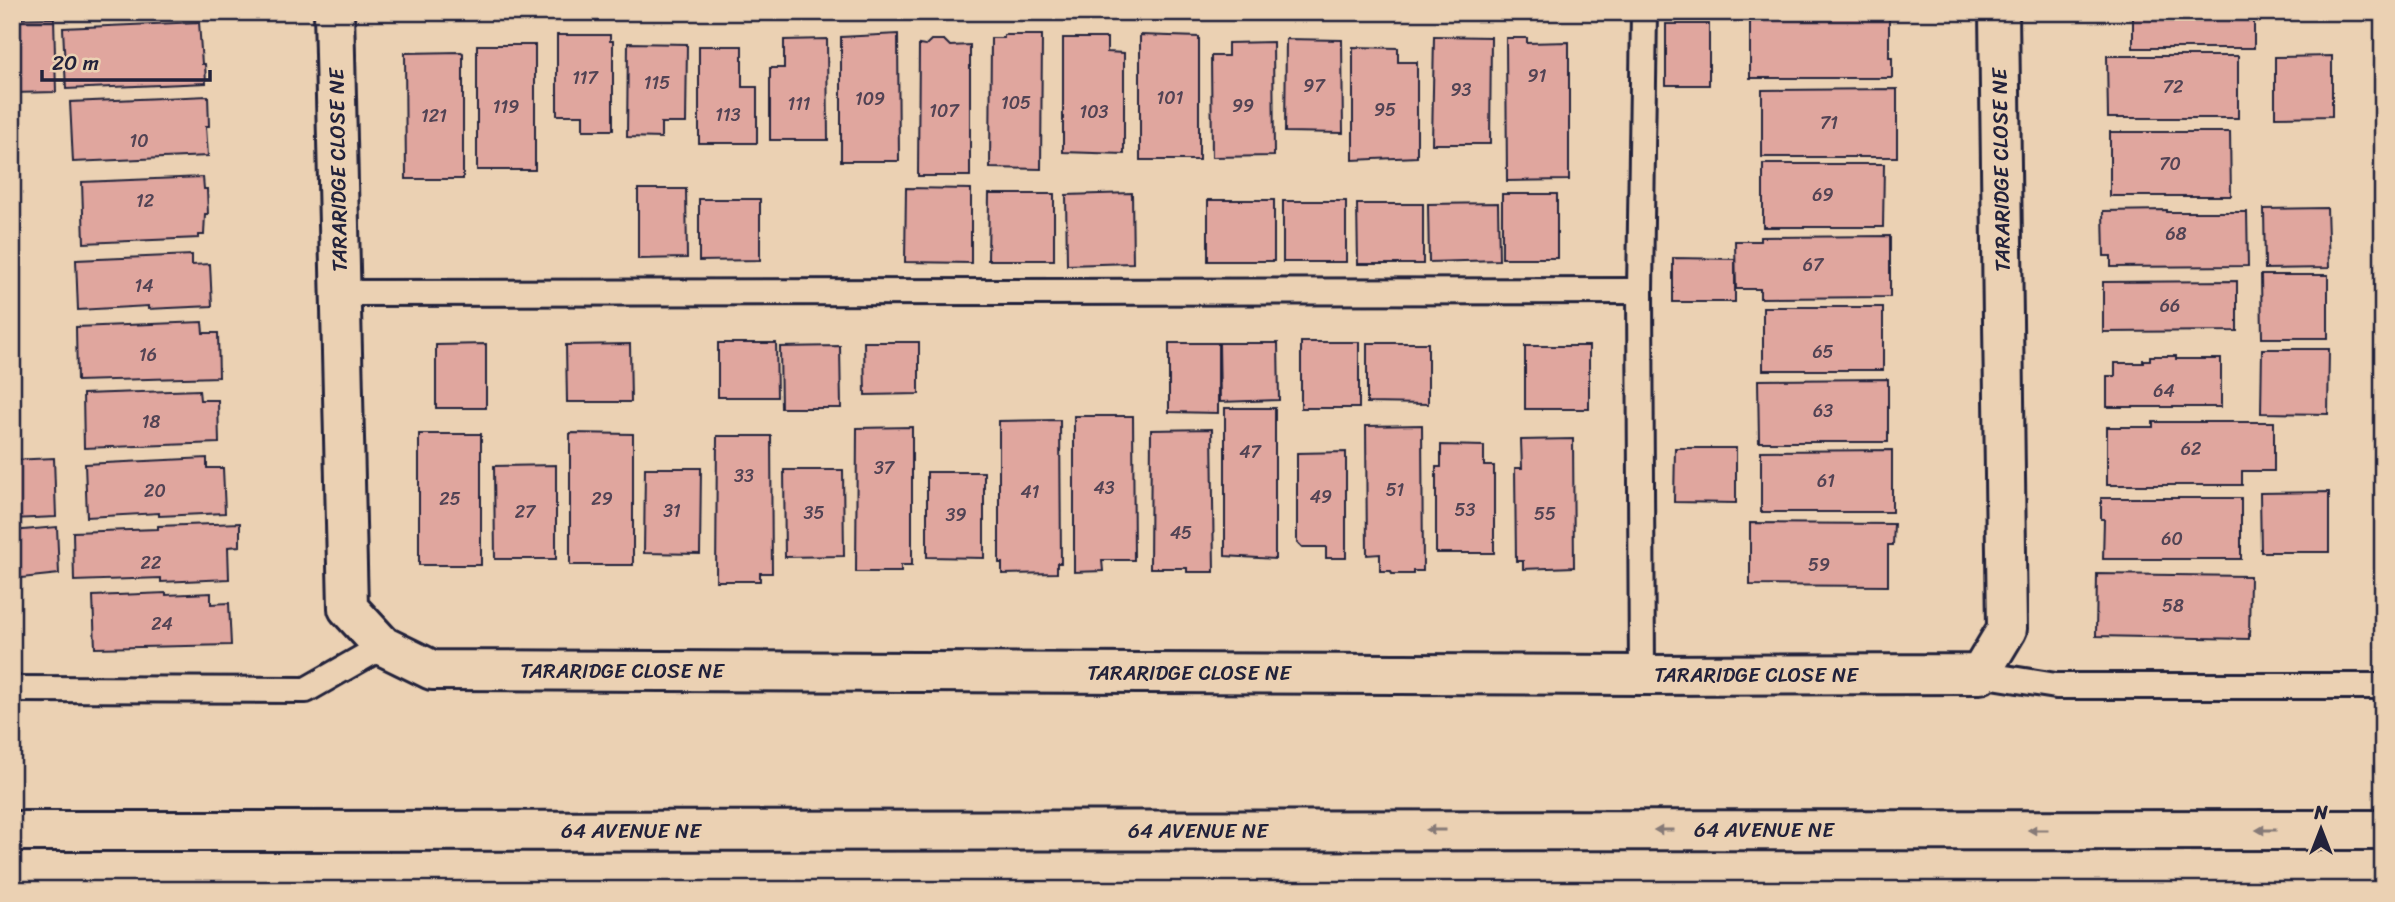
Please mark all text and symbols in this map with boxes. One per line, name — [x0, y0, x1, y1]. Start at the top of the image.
scale bar — [42, 38, 210, 82]
text: 20 m — [52, 44, 99, 82]
house number: 91 — [1528, 60, 1547, 92]
house number: 117 — [572, 62, 600, 94]
street label: TARARIDGE CLOSE NE — [317, 67, 359, 272]
house number: 115 — [644, 67, 670, 99]
street label: TARARIDGE CLOSE NE — [1980, 67, 2022, 272]
house number: 97 — [1303, 70, 1326, 102]
house number: 72 — [2163, 71, 2183, 103]
house number: 93 — [1451, 74, 1472, 106]
house number: 101 — [1157, 82, 1184, 114]
house number: 109 — [855, 83, 885, 115]
house number: 105 — [1001, 87, 1031, 119]
house number: 111 — [787, 88, 811, 120]
house number: 99 — [1232, 90, 1254, 122]
house number: 119 — [493, 91, 519, 123]
house number: 95 — [1374, 94, 1396, 126]
house number: 107 — [929, 95, 960, 127]
house number: 103 — [1080, 96, 1109, 128]
house number: 113 — [715, 99, 741, 131]
house number: 121 — [421, 100, 447, 132]
house number: 71 — [1820, 107, 1838, 139]
house number: 10 — [129, 125, 149, 157]
house number: 70 — [2159, 148, 2181, 180]
house number: 69 — [1812, 179, 1834, 211]
house number: 12 — [136, 185, 154, 217]
house number: 68 — [2165, 218, 2187, 250]
house number: 67 — [1803, 249, 1825, 281]
house number: 14 — [135, 270, 153, 302]
house number: 66 — [2160, 290, 2180, 322]
house number: 65 — [1812, 336, 1834, 368]
house number: 16 — [139, 339, 157, 371]
house number: 64 — [2153, 375, 2175, 407]
house number: 63 — [1813, 395, 1833, 427]
house number: 18 — [142, 406, 160, 438]
house number: 62 — [2181, 433, 2201, 465]
house number: 47 — [1239, 436, 1262, 468]
house number: 37 — [874, 452, 896, 484]
house number: 33 — [734, 460, 754, 492]
house number: 61 — [1817, 465, 1835, 497]
house number: 43 — [1093, 472, 1115, 504]
house number: 51 — [1386, 474, 1405, 506]
house number: 20 — [144, 475, 166, 507]
house number: 41 — [1021, 476, 1040, 508]
house number: 49 — [1310, 481, 1332, 513]
house number: 25 — [439, 483, 461, 515]
house number: 29 — [591, 483, 613, 515]
house number: 53 — [1455, 494, 1476, 526]
house number: 31 — [663, 495, 681, 527]
house number: 27 — [515, 496, 537, 528]
house number: 35 — [804, 497, 824, 529]
house number: 55 — [1534, 498, 1556, 530]
house number: 39 — [946, 499, 966, 531]
house number: 45 — [1170, 517, 1192, 549]
house number: 60 — [2161, 523, 2183, 555]
house number: 22 — [141, 547, 161, 579]
house number: 59 — [1808, 549, 1830, 581]
house number: 58 — [2162, 590, 2184, 622]
house number: 24 — [151, 608, 173, 640]
street label: TARARIDGE CLOSE NE — [520, 652, 725, 690]
street label: TARARIDGE CLOSE NE — [1087, 654, 1292, 692]
street label: TARARIDGE CLOSE NE — [1654, 656, 1859, 694]
north arrow — [2286, 794, 2356, 864]
text: N — [2313, 796, 2328, 829]
street label: 64 AVENUE NE — [1694, 811, 1835, 849]
street label: 64 AVENUE NE — [561, 812, 702, 850]
street label: 64 AVENUE NE — [1128, 812, 1269, 850]
one-way arrow — [1425, 824, 1447, 836]
one-way arrow — [1652, 824, 1674, 836]
one-way arrow — [2027, 824, 2049, 836]
one-way arrow — [2254, 824, 2276, 836]

